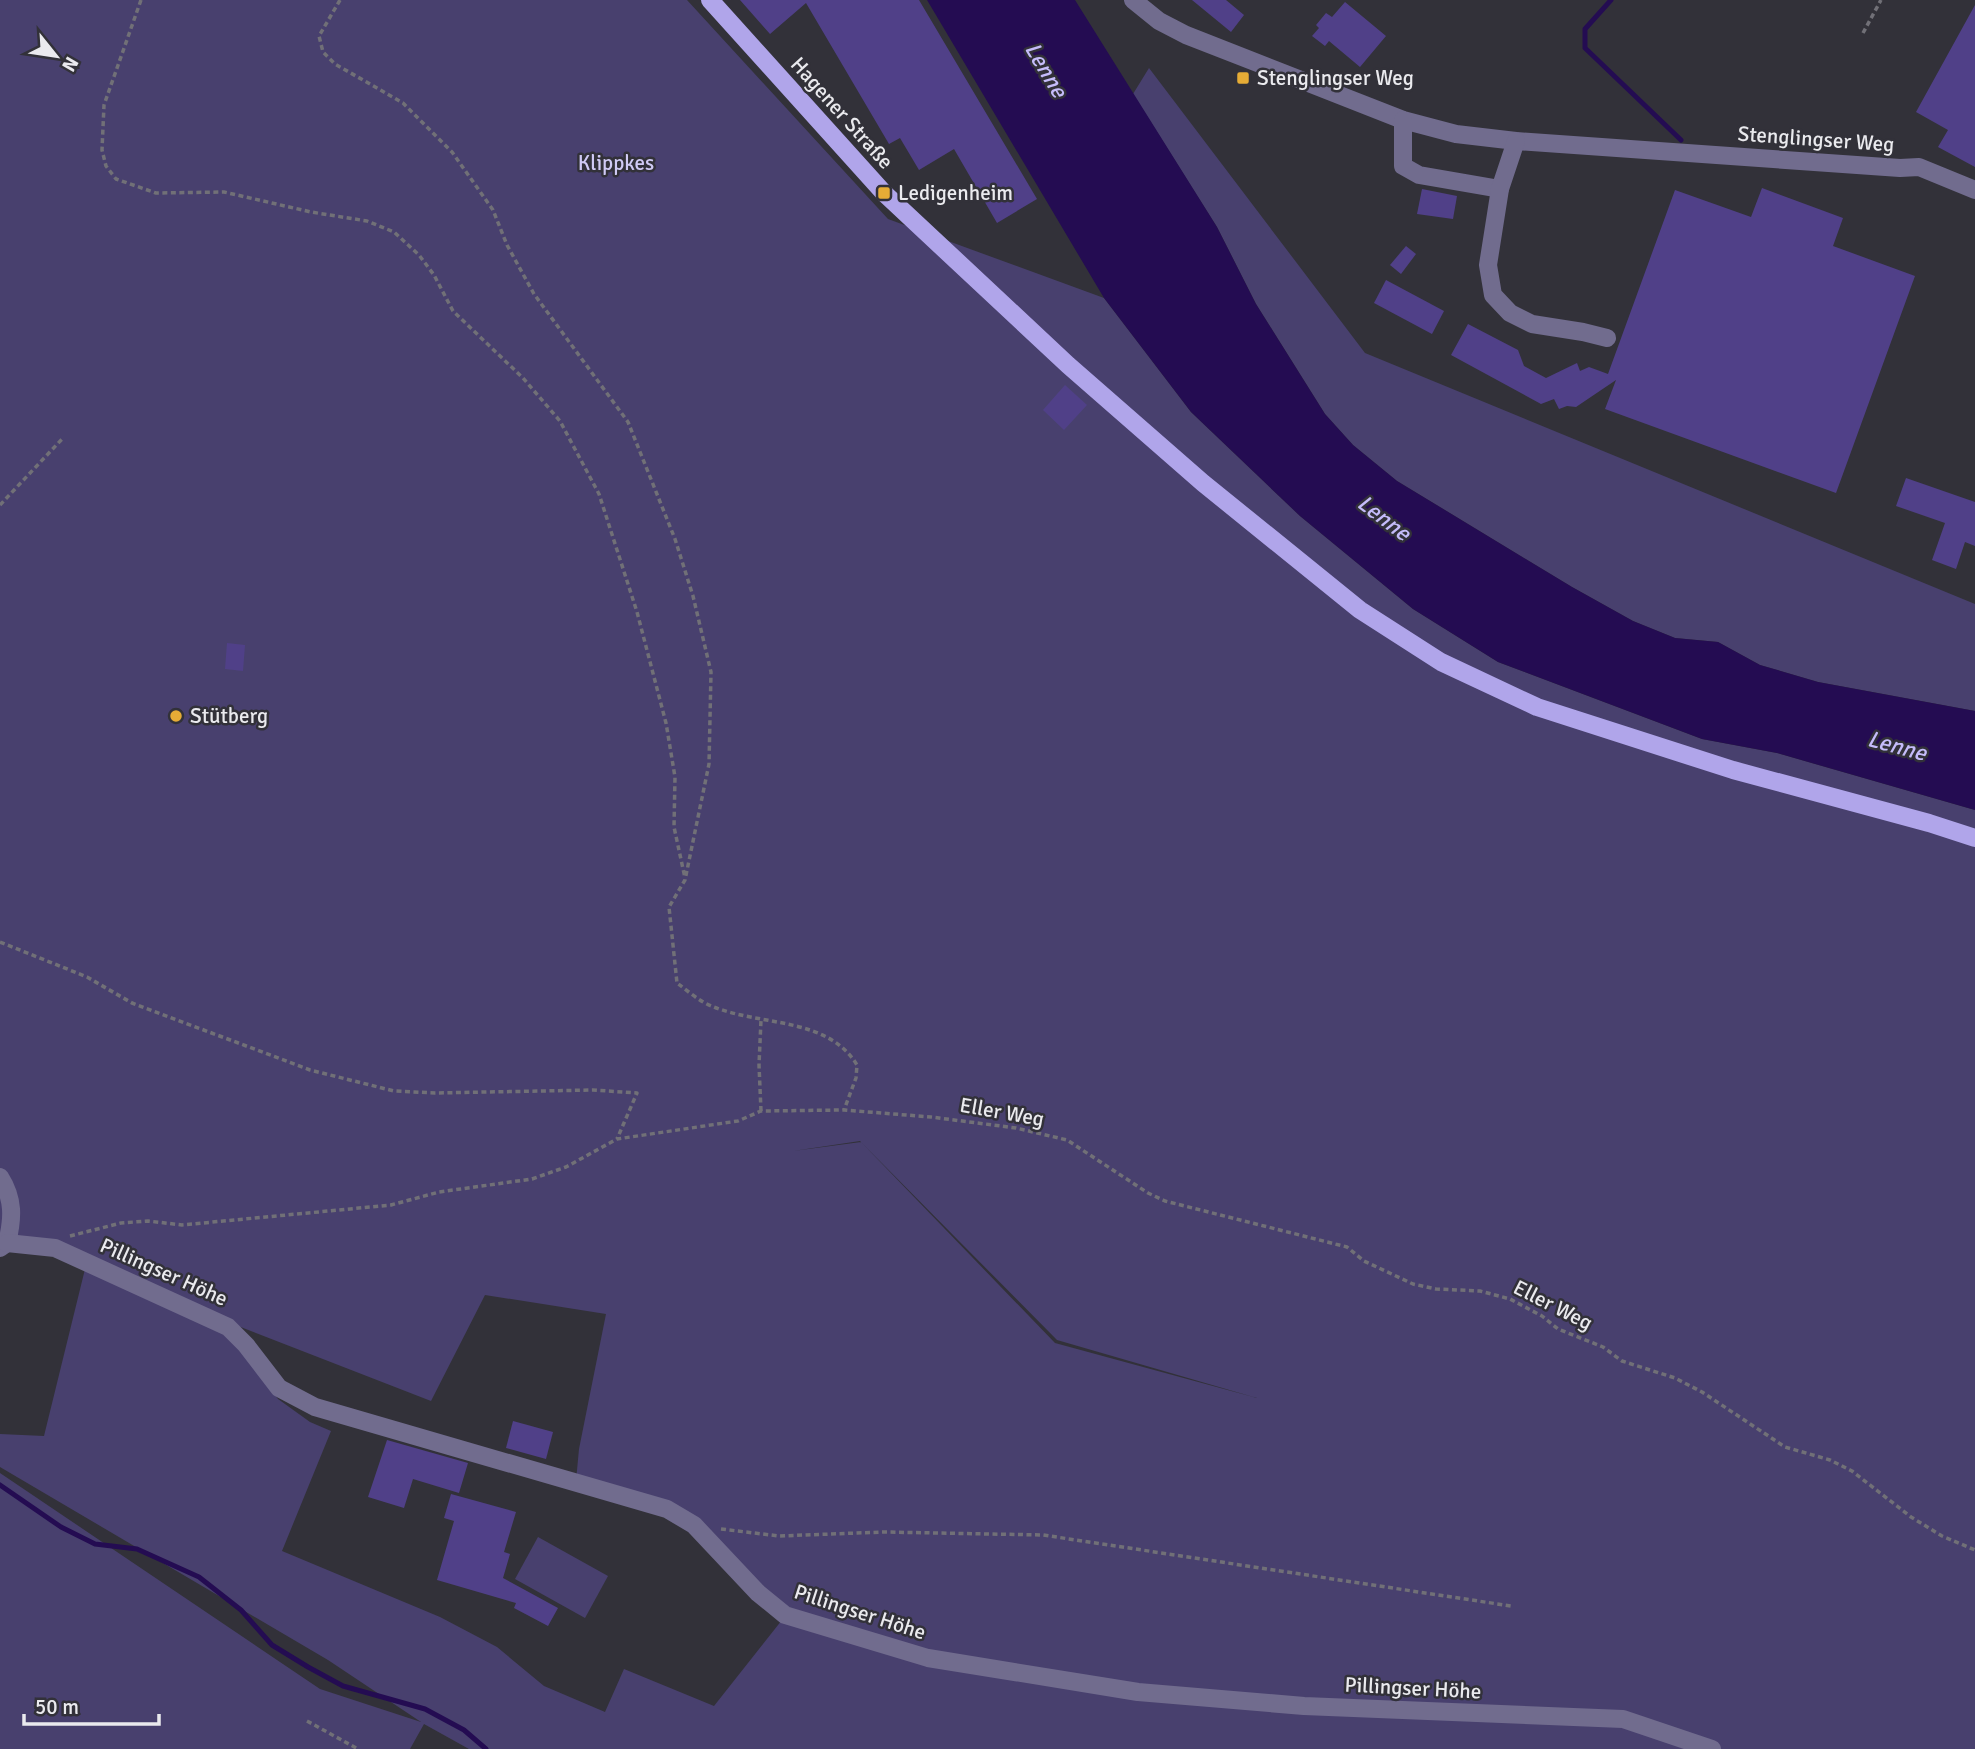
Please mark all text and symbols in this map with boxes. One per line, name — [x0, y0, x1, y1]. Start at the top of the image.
north arrow — [21, 21, 91, 91]
water label: Lenne — [1018, 37, 1075, 104]
text: N — [56, 52, 84, 76]
street label: Hagener Straße — [785, 52, 899, 174]
place label: Stenglingser Weg — [1257, 65, 1414, 91]
marker: Stenglingser Weg — [1235, 70, 1251, 86]
street label: Stenglingser Weg — [1737, 121, 1895, 157]
park label: Klippkes — [578, 150, 654, 176]
place label: Ledigenheim — [898, 180, 1013, 206]
marker: Ledigenheim — [876, 185, 892, 201]
water label: Lenne — [1352, 489, 1418, 548]
place label: Stütberg — [190, 703, 268, 729]
marker: Stütberg — [168, 708, 184, 724]
water label: Lenne — [1864, 724, 1931, 768]
street label: Eller Weg — [958, 1092, 1046, 1132]
street label: Pillingser Höhe — [96, 1232, 232, 1312]
street label: Eller Weg — [1509, 1274, 1597, 1336]
street label: Pillingser Höhe — [791, 1578, 929, 1646]
street label: Pillingser Höhe — [1344, 1671, 1482, 1705]
scale bar — [24, 1682, 159, 1726]
text: 50 m — [35, 1694, 79, 1720]

